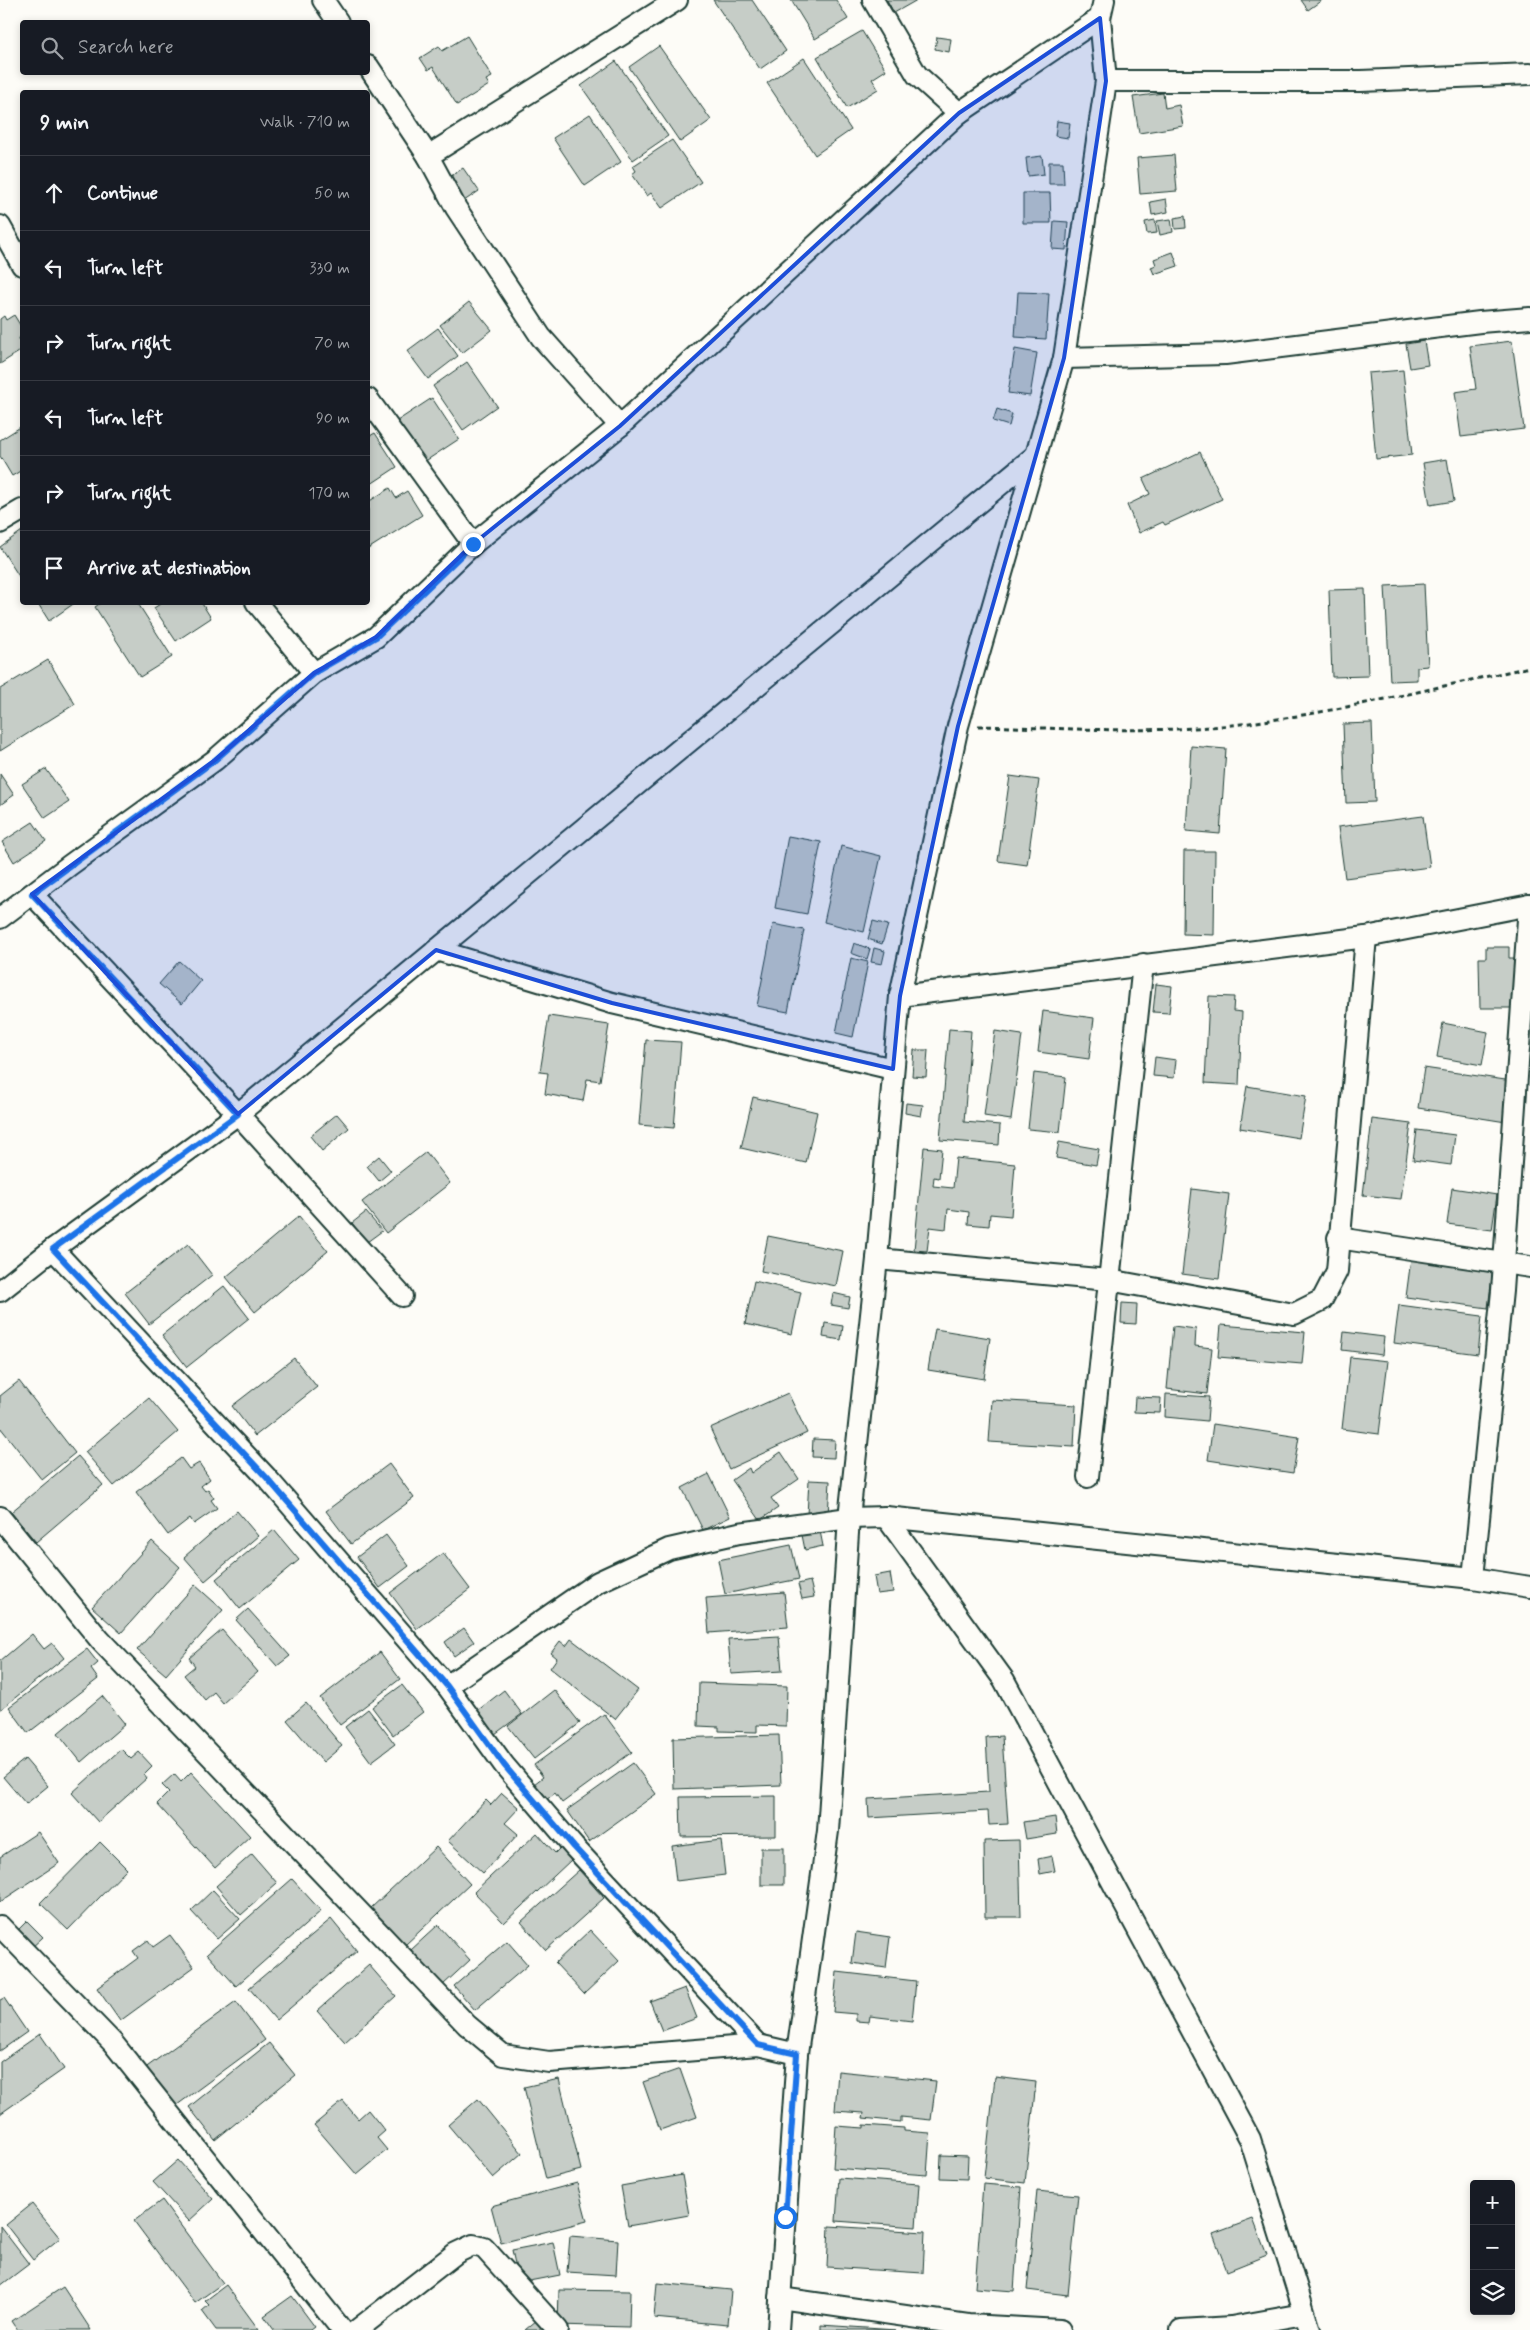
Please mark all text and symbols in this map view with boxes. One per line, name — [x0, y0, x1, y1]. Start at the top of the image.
search box — [20, 20, 370, 75]
icon: search — [38, 34, 66, 62]
text: Search here — [78, 35, 174, 60]
text: 9 min — [40, 109, 89, 137]
text: Walk · 710 m — [260, 112, 350, 133]
icon: ahead — [40, 179, 68, 207]
text: Continue — [87, 181, 158, 206]
text: 50 m — [314, 183, 350, 204]
icon: left — [40, 254, 68, 282]
text: Turn left — [87, 256, 163, 281]
text: 330 m — [309, 258, 350, 279]
icon: right — [40, 329, 68, 357]
text: Turn right — [87, 331, 171, 356]
text: 70 m — [314, 333, 350, 354]
icon: left — [40, 404, 68, 432]
text: Turn left — [87, 406, 163, 431]
text: 90 m — [316, 408, 350, 429]
icon: right — [40, 479, 68, 507]
text: Turn right — [87, 481, 171, 506]
text: 170 m — [308, 483, 350, 504]
route end — [462, 533, 485, 556]
icon: arrive — [40, 554, 68, 582]
text: Arrive at destination — [87, 556, 251, 581]
map controls — [1470, 2180, 1515, 2315]
button: + — [1470, 2180, 1515, 2225]
route start — [774, 2206, 797, 2229]
button: − — [1470, 2225, 1515, 2270]
button: layers — [1470, 2270, 1515, 2315]

